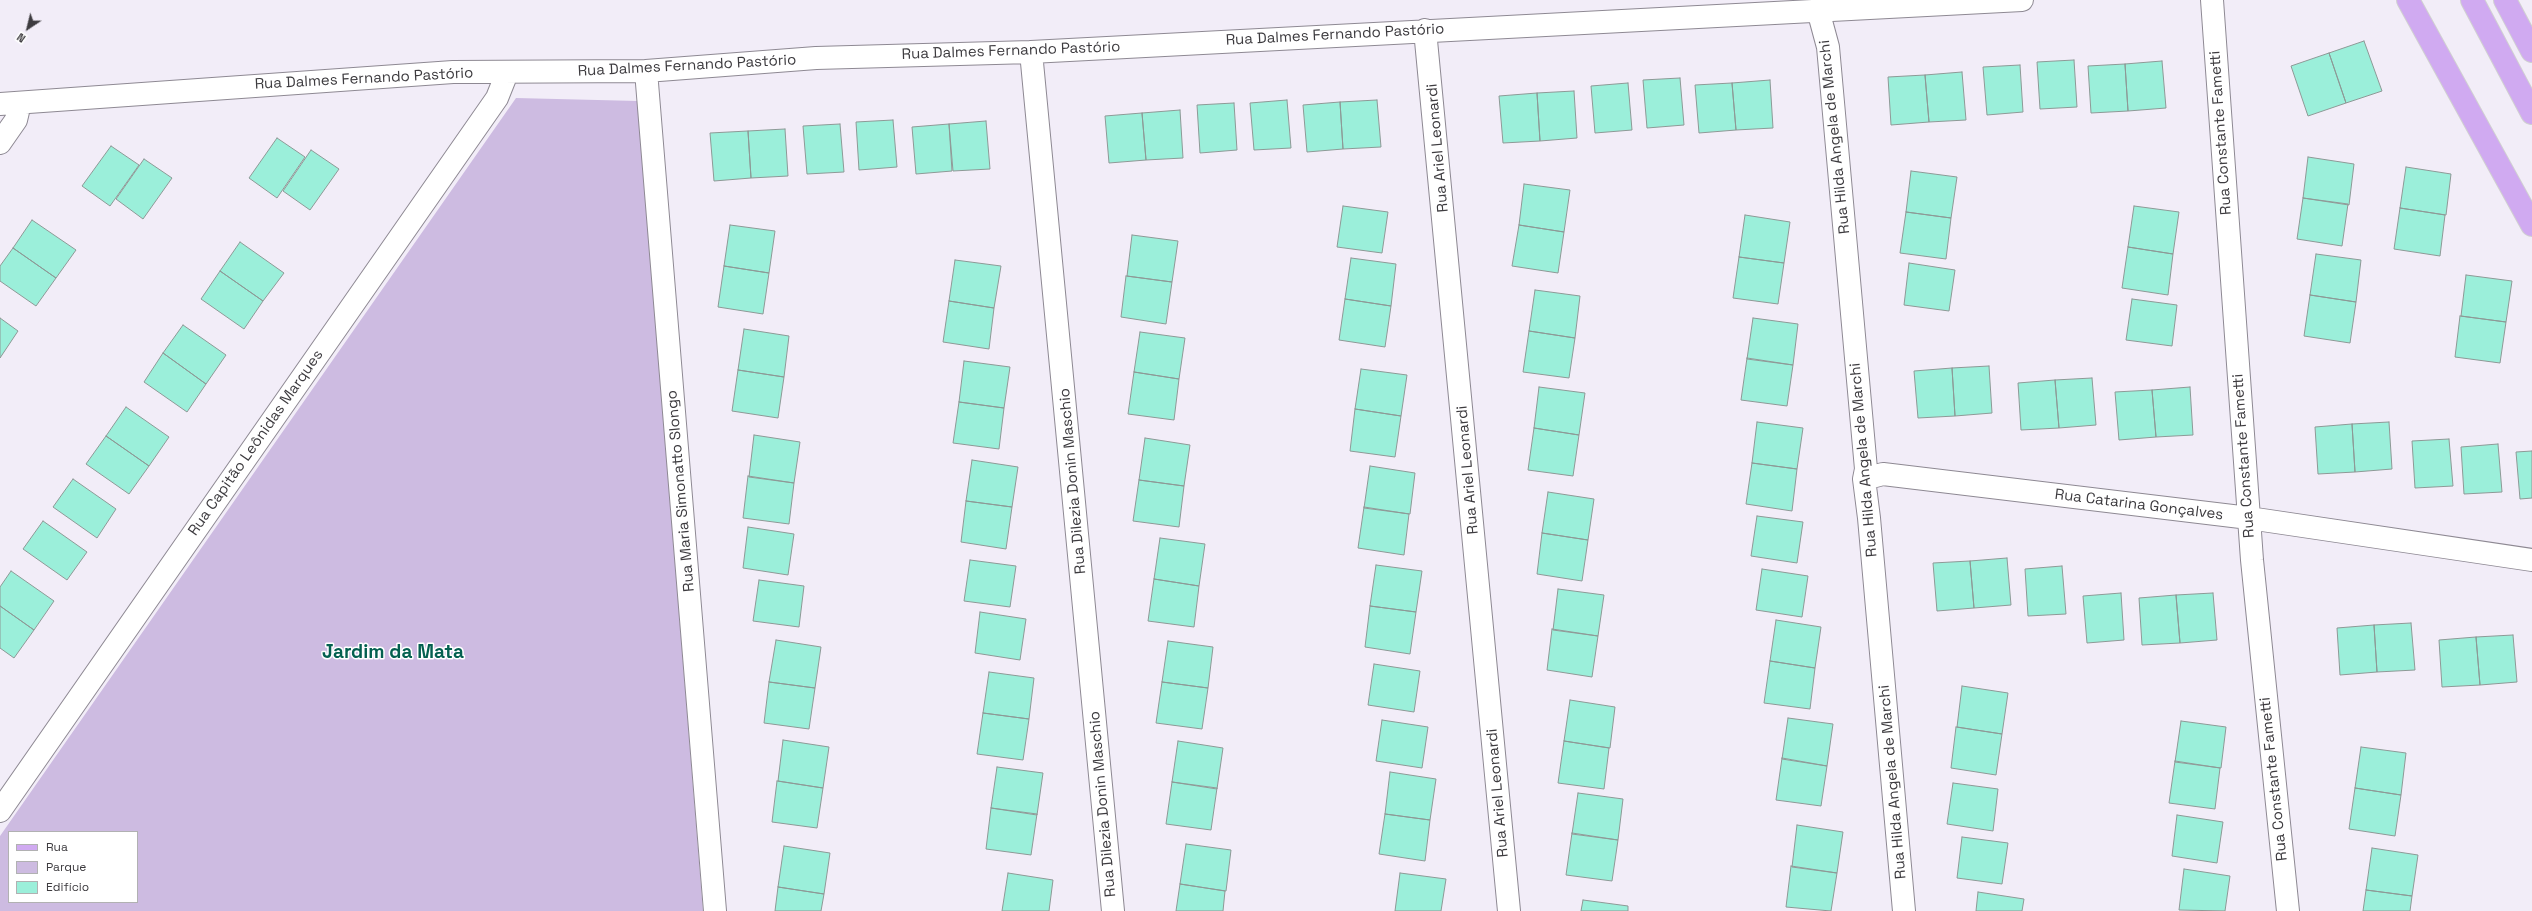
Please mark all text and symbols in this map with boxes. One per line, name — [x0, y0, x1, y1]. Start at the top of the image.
north arrow — [8, 8, 48, 48]
street label: Rua Dalmes Fernando Pastório — [1225, 20, 1445, 50]
text: N — [14, 30, 28, 46]
street label: Rua Dalmes Fernando Pastório — [901, 38, 1121, 64]
street label: Rua Hilda Angela de Marchi — [1816, 39, 1854, 235]
street label: Rua Constante Fametti — [2206, 50, 2236, 216]
street label: Rua Dalmes Fernando Pastório — [577, 51, 797, 81]
street label: Rua Dalmes Fernando Pastório — [254, 64, 474, 94]
street label: Rua Ariel Leonardi — [1423, 83, 1453, 213]
street label: Rua Capitão Leônidas Marques — [185, 347, 327, 539]
street label: Rua Hilda Angela de Marchi — [1847, 362, 1881, 558]
street label: Rua Constante Fametti — [2229, 373, 2259, 539]
street label: Rua Dilezia Donin Maschio — [1056, 387, 1090, 575]
street label: Rua Maria Simonatto Slongo — [663, 389, 699, 593]
street label: Rua Ariel Leonardi — [1453, 405, 1483, 535]
street label: Rua Catarina Gonçalves — [2054, 486, 2224, 524]
district label: Jardim da Mata — [322, 642, 464, 664]
street label: Rua Hilda Angela de Marchi — [1876, 684, 1910, 880]
street label: Rua Constante Fametti — [2256, 696, 2292, 862]
street label: Rua Dilezia Donin Maschio — [1086, 710, 1120, 898]
street label: Rua Ariel Leonardi — [1483, 728, 1513, 858]
legend — [8, 831, 138, 903]
text: Rua — [46, 839, 68, 855]
text: Parque — [46, 859, 86, 875]
text: Edifício — [46, 879, 89, 895]

